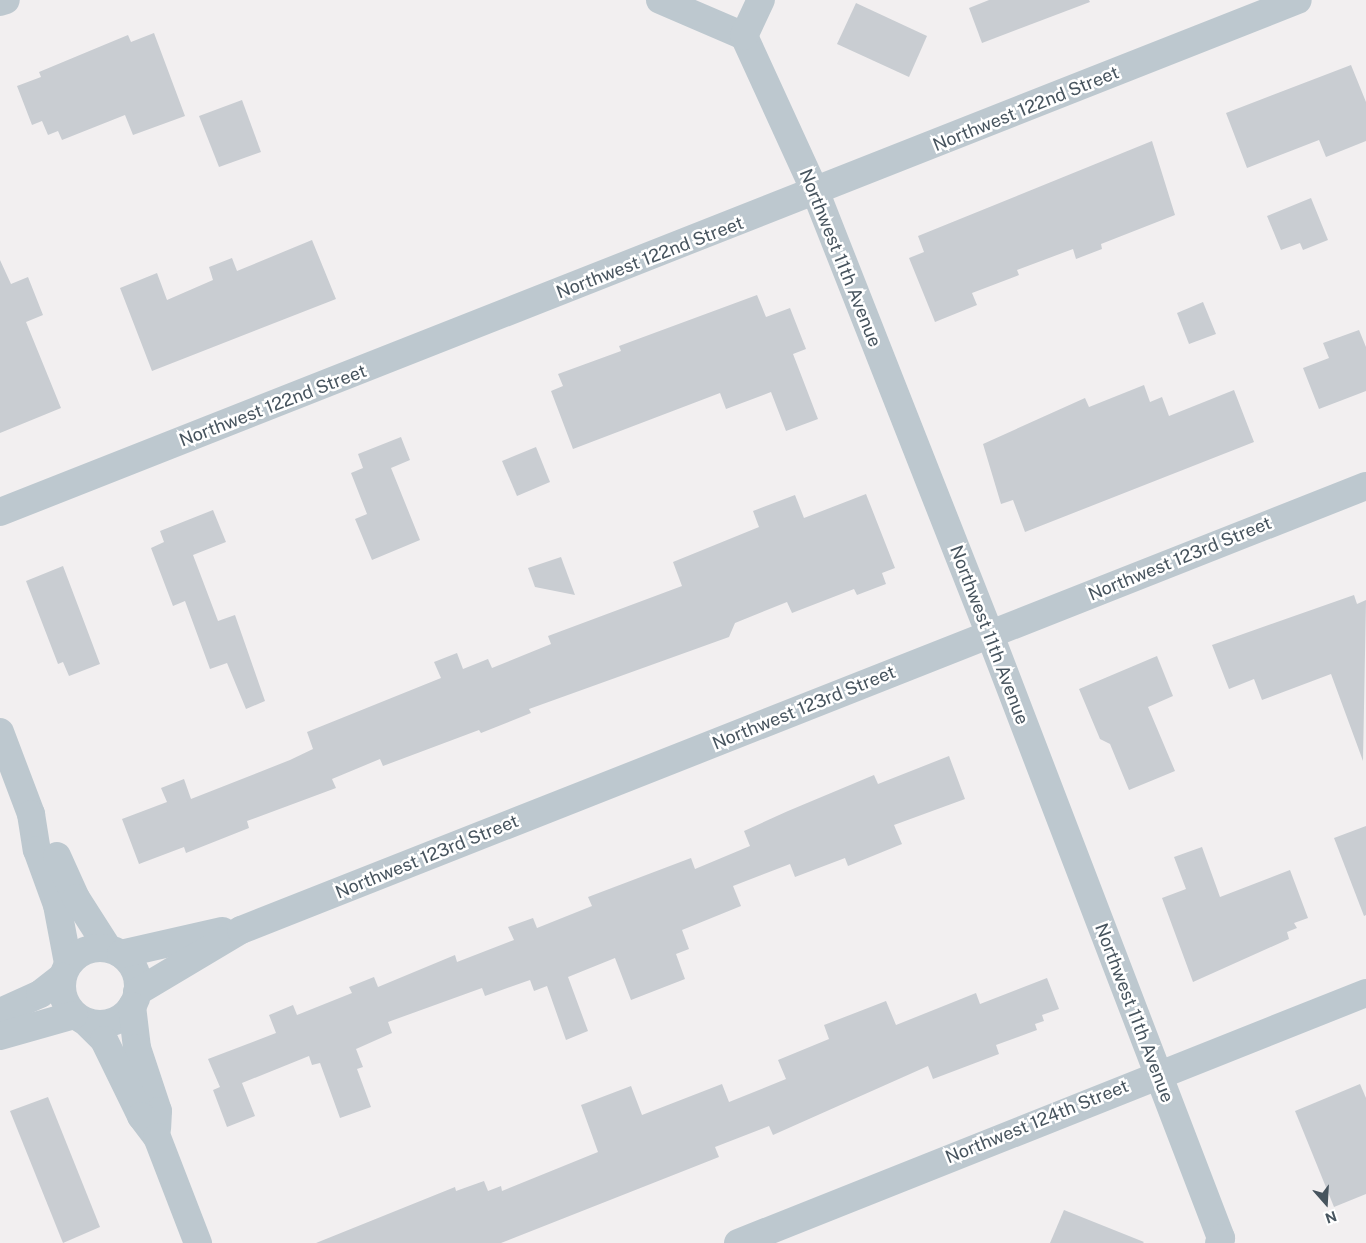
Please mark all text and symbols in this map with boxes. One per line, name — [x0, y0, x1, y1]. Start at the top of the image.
street label: Northwest 122nd Street — [930, 62, 1122, 156]
street label: Northwest 11th Avenue — [794, 166, 886, 350]
street label: Northwest 122nd Street — [553, 212, 747, 304]
street label: Northwest 122nd Street — [176, 360, 370, 452]
street label: Northwest 123rd Street — [1085, 512, 1275, 606]
street label: Northwest 11th Avenue — [945, 542, 1033, 728]
street label: Northwest 123rd Street — [709, 661, 899, 755]
street label: Northwest 123rd Street — [332, 810, 522, 904]
street label: Northwest 11th Avenue — [1090, 920, 1178, 1106]
street label: Northwest 124th Street — [942, 1075, 1132, 1169]
north arrow — [1301, 1178, 1351, 1228]
text: N — [1323, 1208, 1339, 1227]

